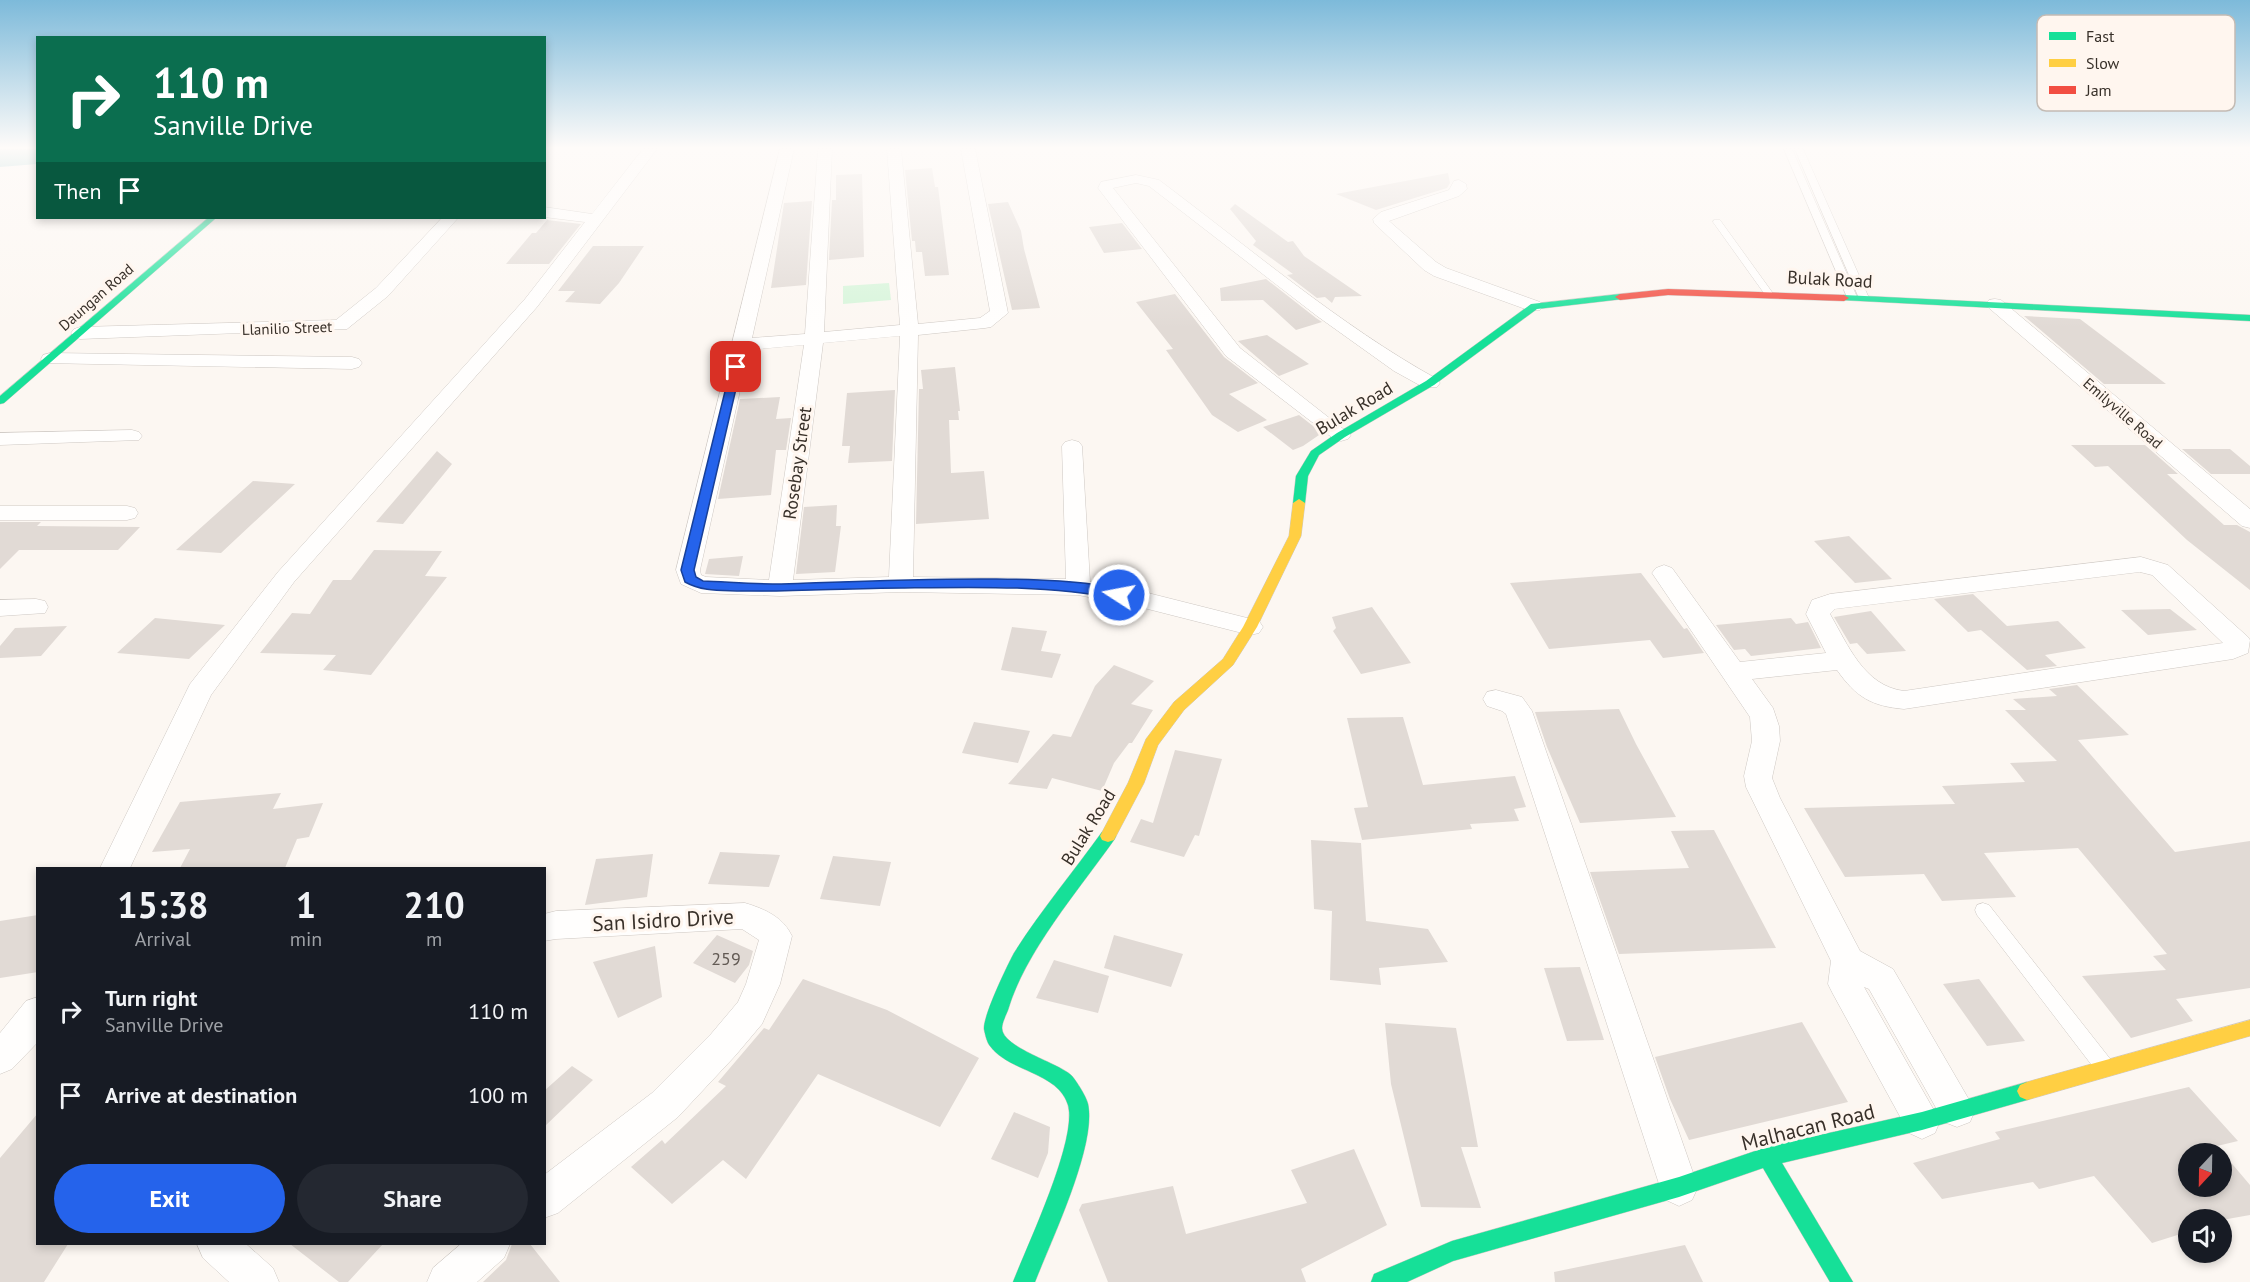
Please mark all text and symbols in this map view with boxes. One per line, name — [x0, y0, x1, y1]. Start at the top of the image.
legend — [2037, 15, 2235, 111]
text: Fast — [2086, 26, 2115, 46]
text: Slow — [2086, 53, 2120, 73]
text: 110 m — [153, 55, 269, 110]
icon: right — [54, 60, 132, 138]
text: Jam — [2085, 80, 2112, 100]
text: Sanville Drive — [153, 108, 313, 142]
icon: arrive — [113, 174, 146, 207]
text: Then — [54, 177, 101, 205]
street label: Daungan Road — [55, 259, 137, 335]
street label: Bulak Road — [1787, 265, 1873, 293]
street label: Llanilio Street — [241, 317, 333, 339]
pin — [710, 341, 761, 392]
icon: arrive — [719, 350, 752, 383]
street label: Emilyville Road — [2079, 373, 2167, 453]
street label: Bulak Road — [1311, 376, 1397, 440]
street label: Rosebay Street — [778, 405, 816, 521]
position arrow — [1087, 563, 1151, 627]
street label: Bulak Road — [1056, 785, 1120, 869]
text: 15:38 — [117, 881, 209, 928]
text: 1 — [296, 881, 316, 928]
text: 210 — [404, 881, 465, 928]
street label: San Isidro Drive — [592, 903, 734, 937]
text: Arrival — [135, 926, 191, 952]
text: min — [290, 926, 322, 952]
text: m — [426, 926, 442, 952]
house number: 259 — [711, 947, 741, 970]
text: Turn right — [105, 984, 197, 1012]
icon: right — [54, 995, 87, 1028]
text: 110 m — [468, 997, 528, 1025]
text: Sanville Drive — [105, 1012, 223, 1038]
icon: arrive — [54, 1079, 87, 1112]
text: Arrive at destination — [105, 1081, 297, 1109]
text: 100 m — [468, 1081, 528, 1109]
street label: Malhacan Road — [1739, 1097, 1877, 1157]
north arrow — [2178, 1143, 2232, 1197]
map controls — [2178, 1143, 2232, 1263]
button: Exit — [54, 1164, 285, 1233]
button: Share — [297, 1164, 528, 1233]
button: sound — [2178, 1209, 2232, 1263]

